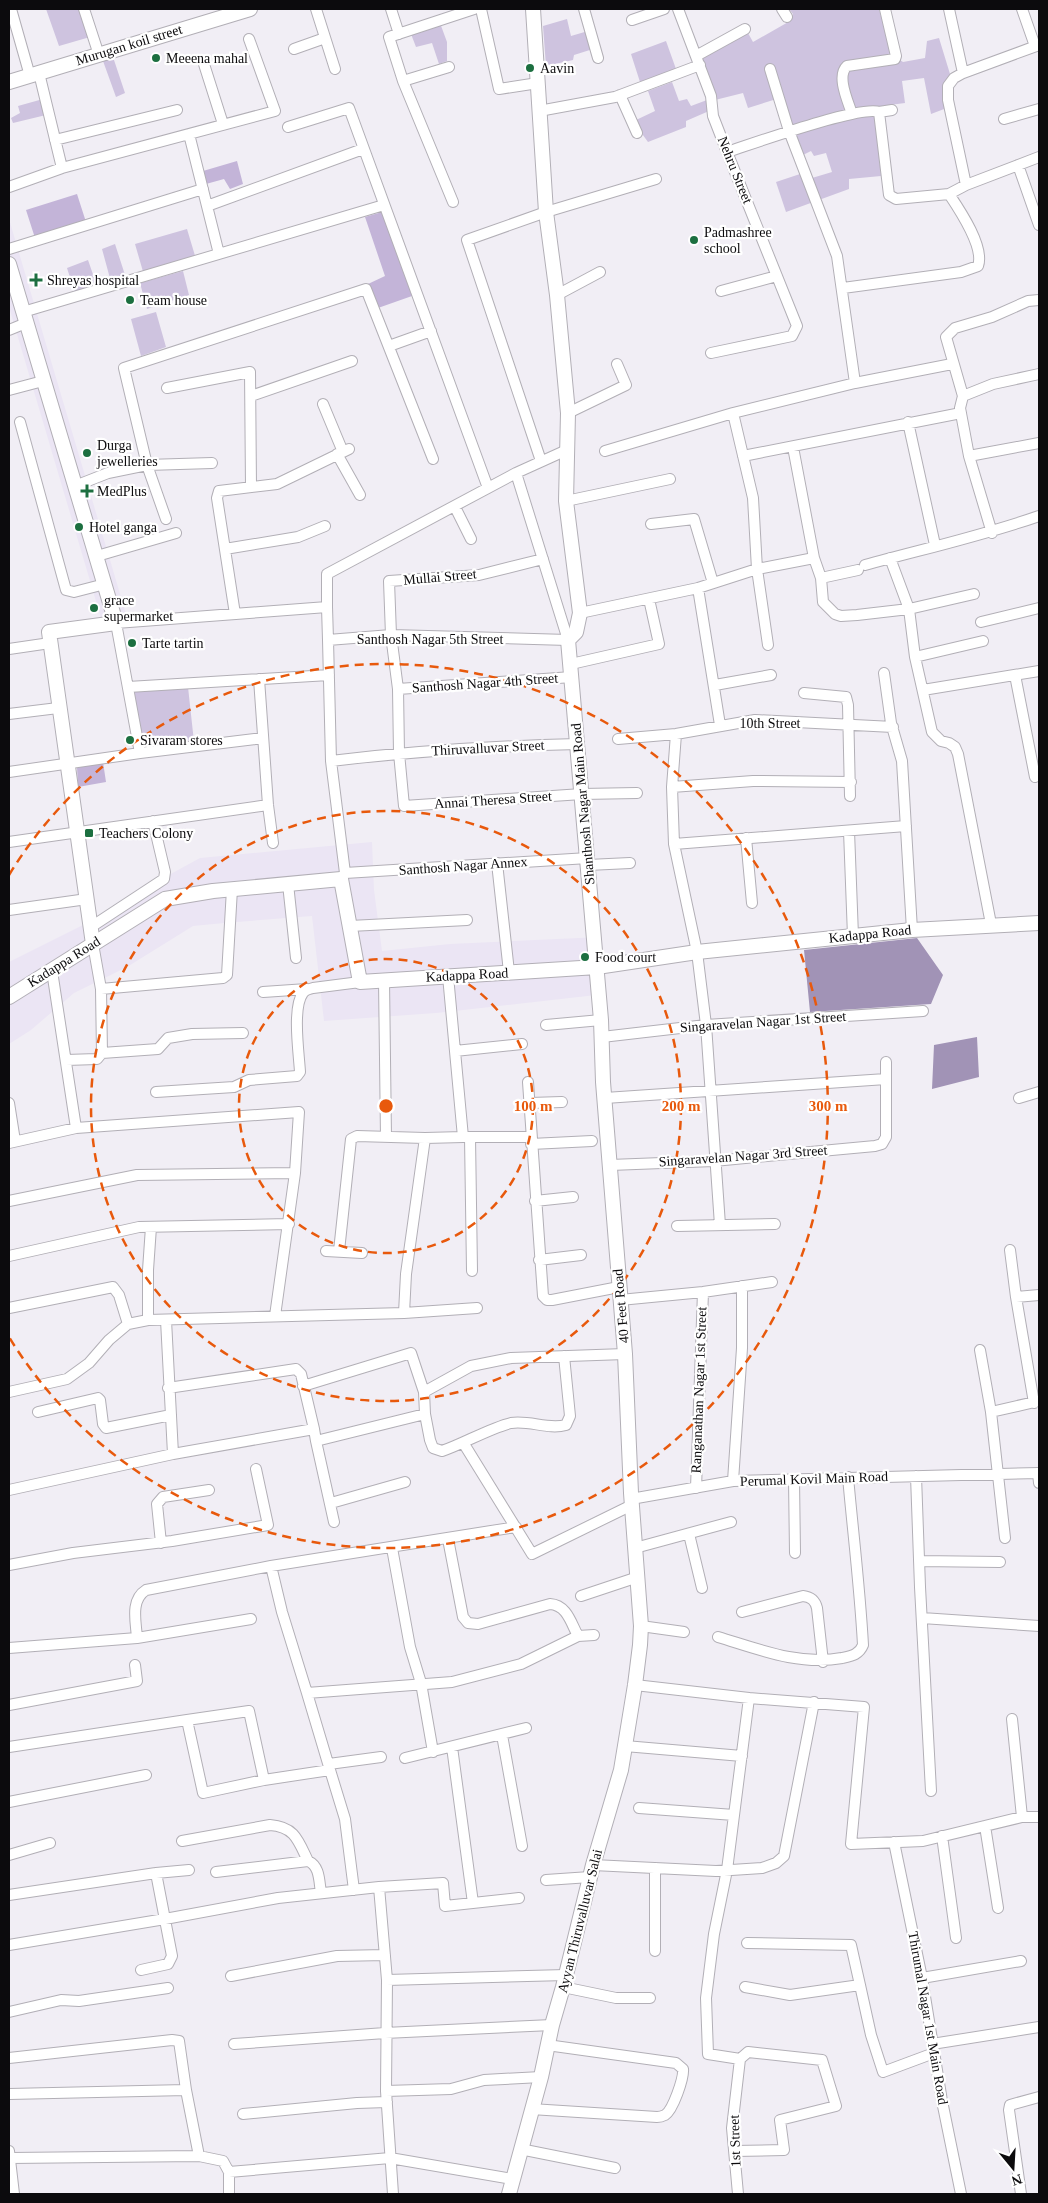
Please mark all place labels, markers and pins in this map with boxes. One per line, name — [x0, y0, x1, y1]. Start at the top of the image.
place label: Meeena mahal — [166, 51, 248, 66]
marker: Meeena mahal — [150, 52, 162, 64]
place label: Aavin — [540, 61, 574, 76]
marker: Aavin — [524, 62, 536, 74]
place label: Padmashree school — [704, 225, 772, 256]
marker: Padmashree school — [688, 234, 700, 246]
marker: Shreyas hospital — [29, 273, 43, 287]
place label: Shreyas hospital — [47, 273, 139, 288]
place label: Team house — [140, 293, 207, 308]
marker: Team house — [124, 294, 136, 306]
place label: Durga jewelleries — [96, 438, 158, 469]
marker: Durga jewelleries — [81, 447, 93, 459]
place label: MedPlus — [97, 484, 147, 499]
marker: MedPlus — [81, 485, 93, 497]
place label: Hotel ganga — [89, 520, 158, 535]
marker: Hotel ganga — [73, 521, 85, 533]
place label: grace supermarket — [104, 593, 173, 624]
marker: grace supermarket — [88, 602, 100, 614]
place label: Tarte tartin — [142, 636, 204, 651]
marker: Tarte tartin — [126, 637, 138, 649]
place label: Sivaram stores — [140, 733, 223, 748]
marker: Sivaram stores — [124, 734, 136, 746]
place label: Teachers Colony — [99, 826, 193, 841]
marker: Teachers Colony — [83, 827, 95, 839]
place label: Food court — [595, 950, 656, 965]
marker: Food court — [579, 951, 591, 963]
centre of rings — [377, 1097, 395, 1115]

